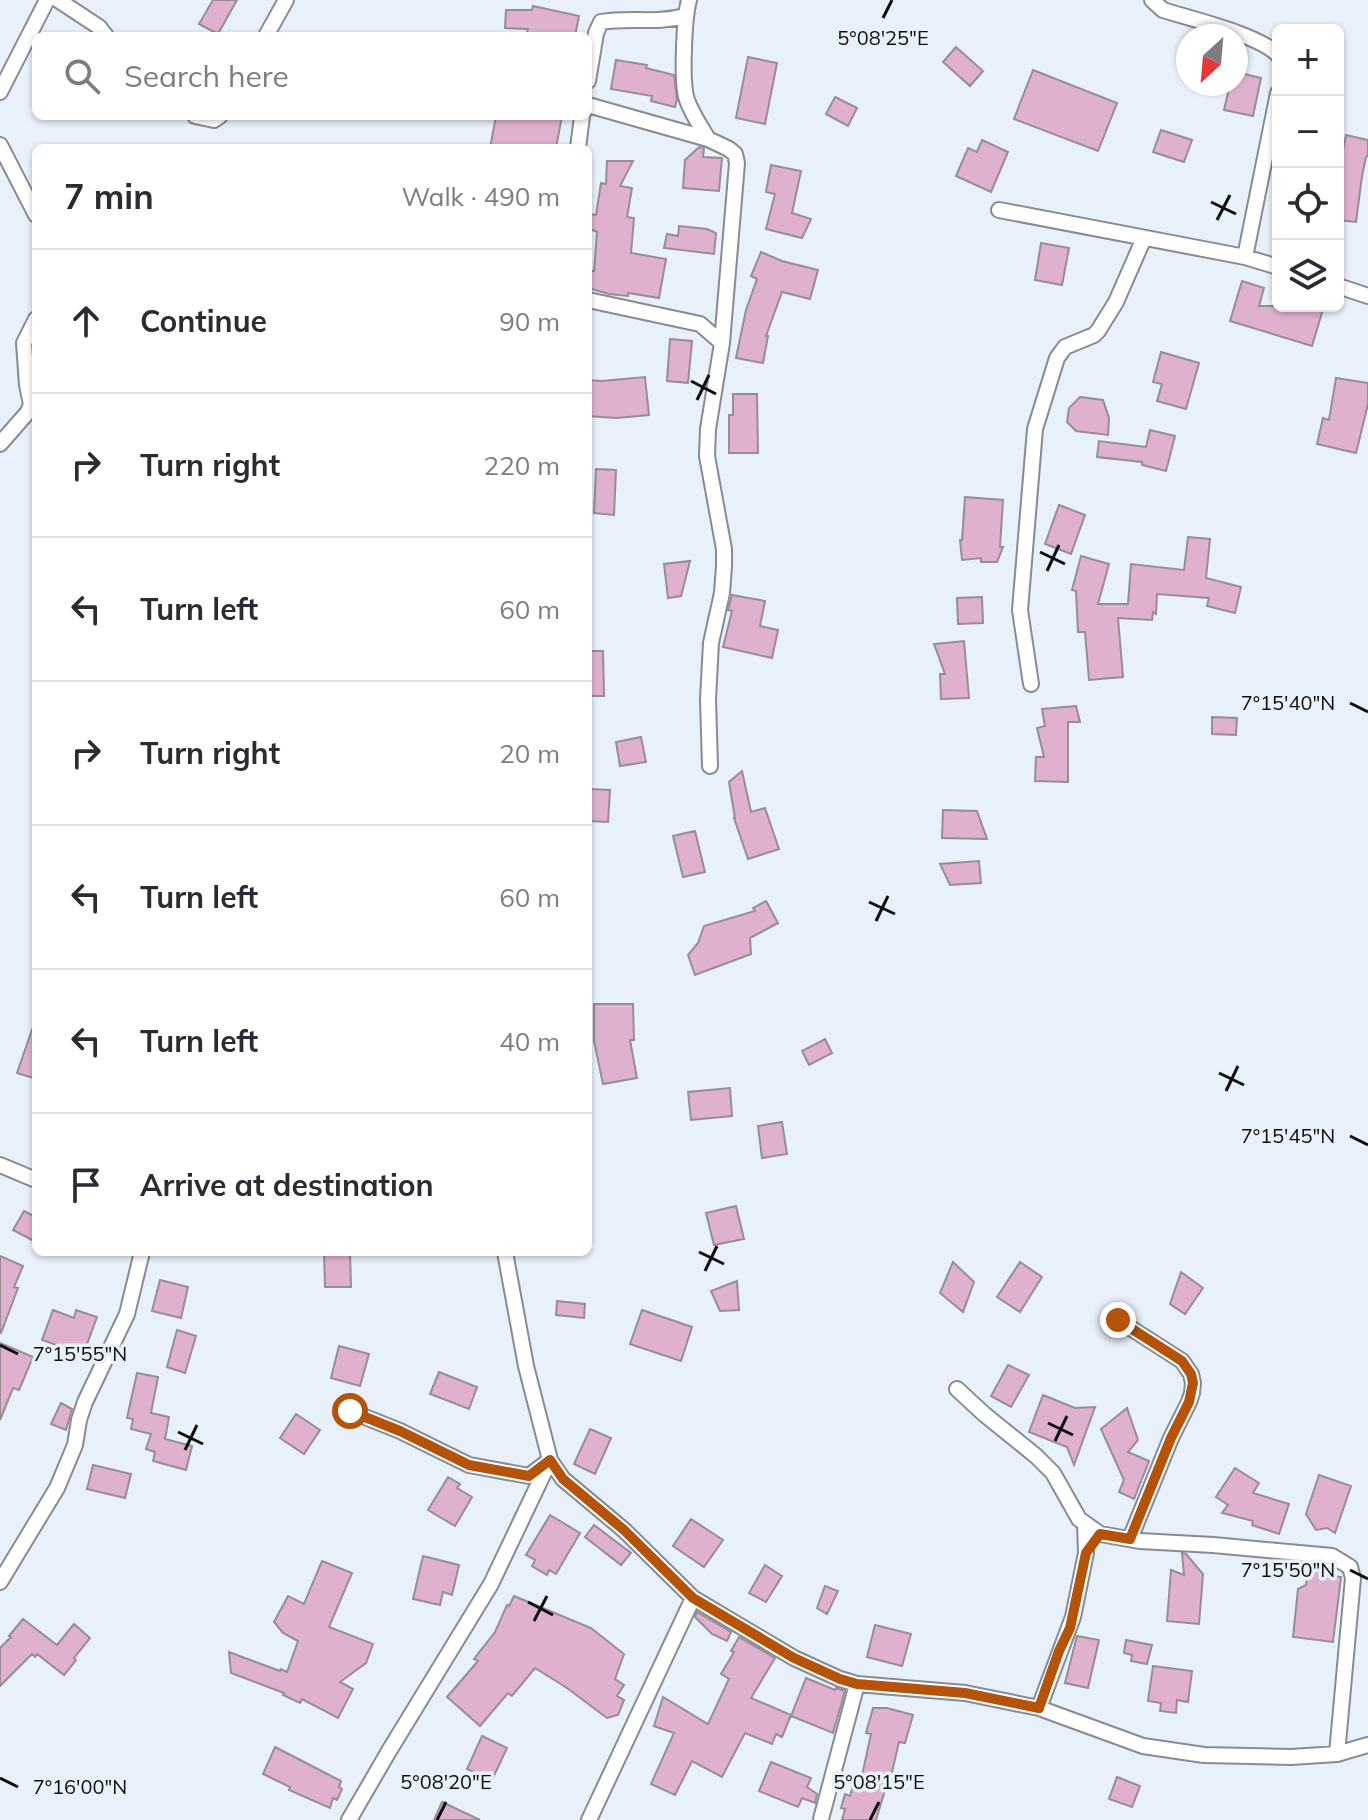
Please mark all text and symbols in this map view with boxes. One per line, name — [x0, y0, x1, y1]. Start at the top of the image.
north arrow — [1176, 24, 1248, 96]
map controls — [1272, 24, 1344, 312]
button: + — [1272, 24, 1344, 96]
text: 5°08'25"E — [837, 25, 929, 50]
search box — [32, 32, 592, 120]
icon: search — [60, 54, 104, 98]
text: Search here — [124, 57, 289, 95]
button: − — [1272, 96, 1344, 168]
button: locate — [1272, 168, 1344, 240]
text: 7 min — [64, 175, 154, 218]
text: Walk · 490 m — [401, 180, 560, 213]
button: layers — [1272, 240, 1344, 312]
icon: ahead — [64, 299, 108, 343]
text: Continue — [140, 302, 267, 340]
text: 90 m — [499, 305, 560, 338]
icon: right — [64, 443, 108, 487]
text: Turn right — [140, 446, 280, 484]
text: 220 m — [484, 449, 560, 482]
icon: left — [64, 587, 108, 631]
text: Turn left — [140, 590, 258, 628]
text: 60 m — [499, 593, 560, 626]
text: 7°15'40"N — [1241, 690, 1335, 715]
icon: right — [64, 731, 108, 775]
text: Turn right — [140, 734, 280, 772]
text: 20 m — [499, 737, 560, 770]
icon: left — [64, 875, 108, 919]
text: Turn left — [140, 878, 258, 916]
text: 60 m — [499, 881, 560, 914]
icon: left — [64, 1019, 108, 1063]
text: Turn left — [140, 1022, 258, 1060]
text: 40 m — [499, 1025, 560, 1058]
text: 7°15'45"N — [1241, 1123, 1335, 1148]
icon: arrive — [64, 1163, 108, 1207]
text: Arrive at destination — [140, 1166, 434, 1204]
route end — [1100, 1302, 1136, 1338]
text: 7°15'55"N — [33, 1341, 127, 1366]
route start — [332, 1393, 368, 1429]
text: 7°15'50"N — [1241, 1557, 1335, 1582]
text: 5°08'20"E — [400, 1769, 492, 1794]
text: 5°08'15"E — [833, 1769, 925, 1794]
text: 7°16'00"N — [33, 1774, 127, 1799]

